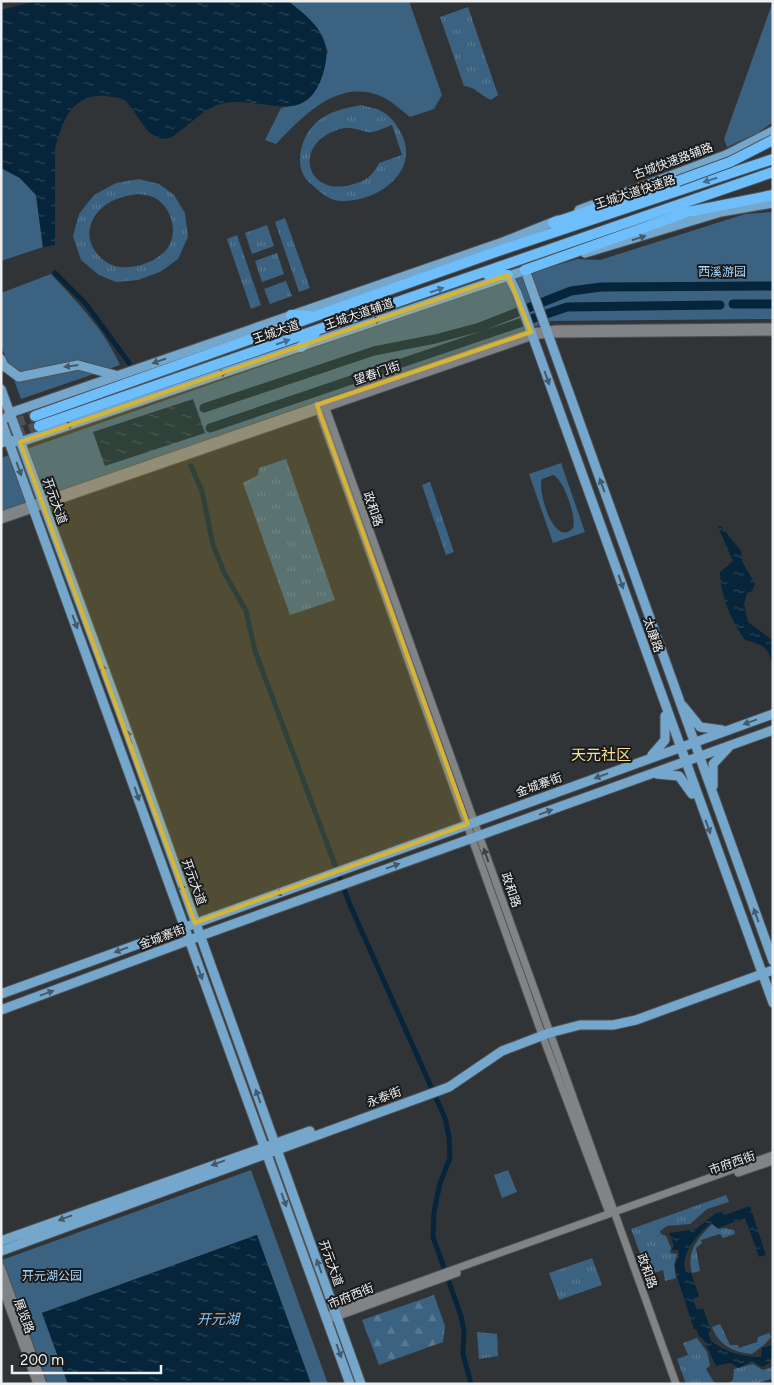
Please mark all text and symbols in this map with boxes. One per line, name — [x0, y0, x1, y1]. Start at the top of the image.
street label: 古城快速路辅路 — [631, 140, 715, 182]
street label: 王城大道快速路 — [593, 172, 677, 212]
one-way arrow — [702, 176, 717, 184]
one-way arrow — [632, 234, 647, 242]
park label: 西溪游园 — [698, 265, 746, 279]
one-way arrow — [430, 285, 445, 293]
street label: 王城大道辅道 — [323, 296, 395, 332]
one-way arrow — [367, 317, 382, 325]
street label: 王城大道 — [251, 318, 301, 346]
one-way arrow — [276, 338, 291, 346]
one-way arrow — [151, 357, 166, 365]
street label: 望春门街 — [352, 359, 402, 387]
one-way arrow — [63, 362, 79, 370]
one-way arrow — [213, 370, 228, 377]
one-way arrow — [544, 370, 551, 385]
one-way arrow — [59, 422, 74, 429]
one-way arrow — [16, 462, 23, 477]
street label: 开元大道 — [40, 476, 70, 526]
one-way arrow — [598, 477, 606, 492]
street label: 政和路 — [361, 490, 385, 528]
one-way arrow — [617, 575, 625, 590]
one-way arrow — [71, 615, 79, 630]
street label: 太康路 — [641, 616, 665, 654]
one-way arrow — [100, 664, 107, 679]
one-way arrow — [743, 719, 758, 726]
one-way arrow — [125, 729, 133, 744]
district label: 天元社区 — [571, 746, 631, 764]
street label: 金城寨街 — [514, 770, 564, 800]
one-way arrow — [593, 773, 608, 781]
one-way arrow — [133, 787, 141, 802]
one-way arrow — [539, 808, 554, 816]
one-way arrow — [705, 819, 712, 834]
one-way arrow — [482, 847, 490, 862]
street label: 开元大道 — [179, 857, 209, 907]
one-way arrow — [386, 862, 401, 870]
street label: 政和路 — [499, 871, 523, 909]
one-way arrow — [179, 882, 187, 897]
one-way arrow — [274, 888, 289, 896]
one-way arrow — [752, 908, 759, 923]
street label: 金城寨街 — [137, 922, 187, 952]
one-way arrow — [113, 946, 128, 954]
one-way arrow — [196, 966, 204, 981]
one-way arrow — [40, 989, 55, 997]
street label: 永泰街 — [365, 1084, 403, 1110]
one-way arrow — [254, 1089, 261, 1104]
street label: 市府西街 — [707, 1149, 757, 1177]
one-way arrow — [210, 1159, 225, 1167]
one-way arrow — [280, 1193, 288, 1208]
one-way arrow — [58, 1215, 73, 1222]
street label: 开元大道 — [316, 1238, 346, 1288]
street label: 政和路 — [634, 1252, 660, 1290]
one-way arrow — [315, 1258, 323, 1273]
park label: 开元湖公园 — [22, 1269, 82, 1283]
street label: 市府西街 — [326, 1281, 376, 1311]
street label: 展览路 — [11, 1297, 37, 1335]
water label: 开元湖 — [197, 1311, 241, 1328]
scale bar — [12, 1342, 161, 1374]
one-way arrow — [335, 1343, 343, 1358]
text: 200 m — [20, 1351, 64, 1369]

